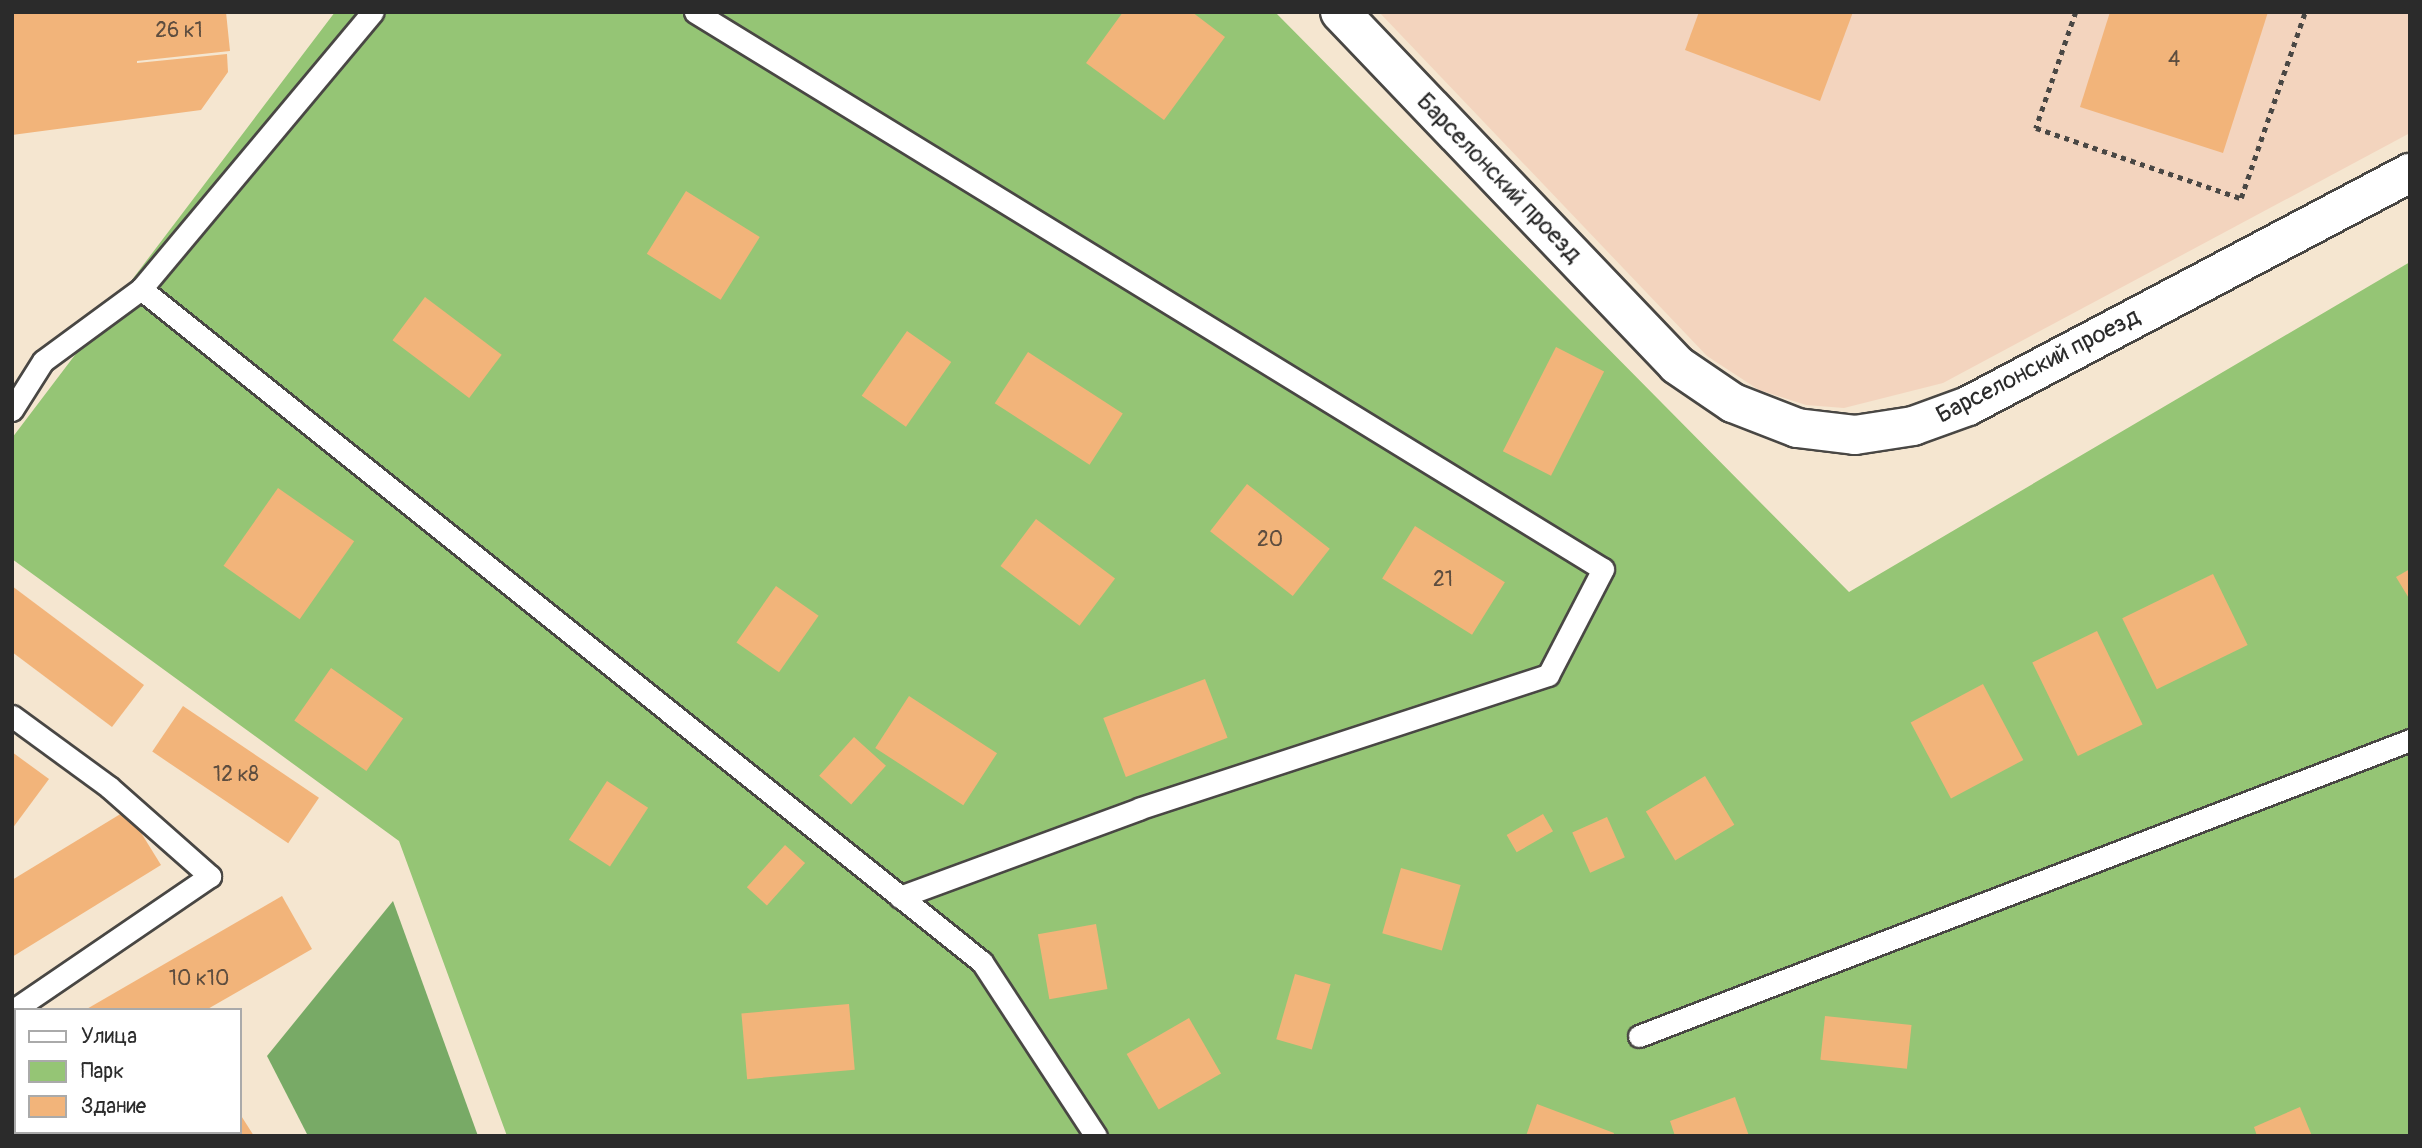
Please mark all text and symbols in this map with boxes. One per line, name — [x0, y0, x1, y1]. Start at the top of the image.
house number: 26 к1 — [155, 18, 203, 44]
house number: 4 — [2168, 47, 2180, 73]
street label: Барселонский проезд — [1411, 87, 1587, 269]
street label: Барселонский проезд — [1931, 302, 2145, 430]
house number: 20 — [1257, 527, 1283, 553]
house number: 21 — [1433, 567, 1453, 593]
house number: 12 к8 — [213, 762, 259, 788]
house number: 10 к10 — [169, 966, 229, 992]
legend — [14, 1008, 242, 1134]
text: Улица — [81, 1023, 137, 1050]
text: Парк — [81, 1058, 124, 1085]
text: Здание — [81, 1093, 146, 1120]

